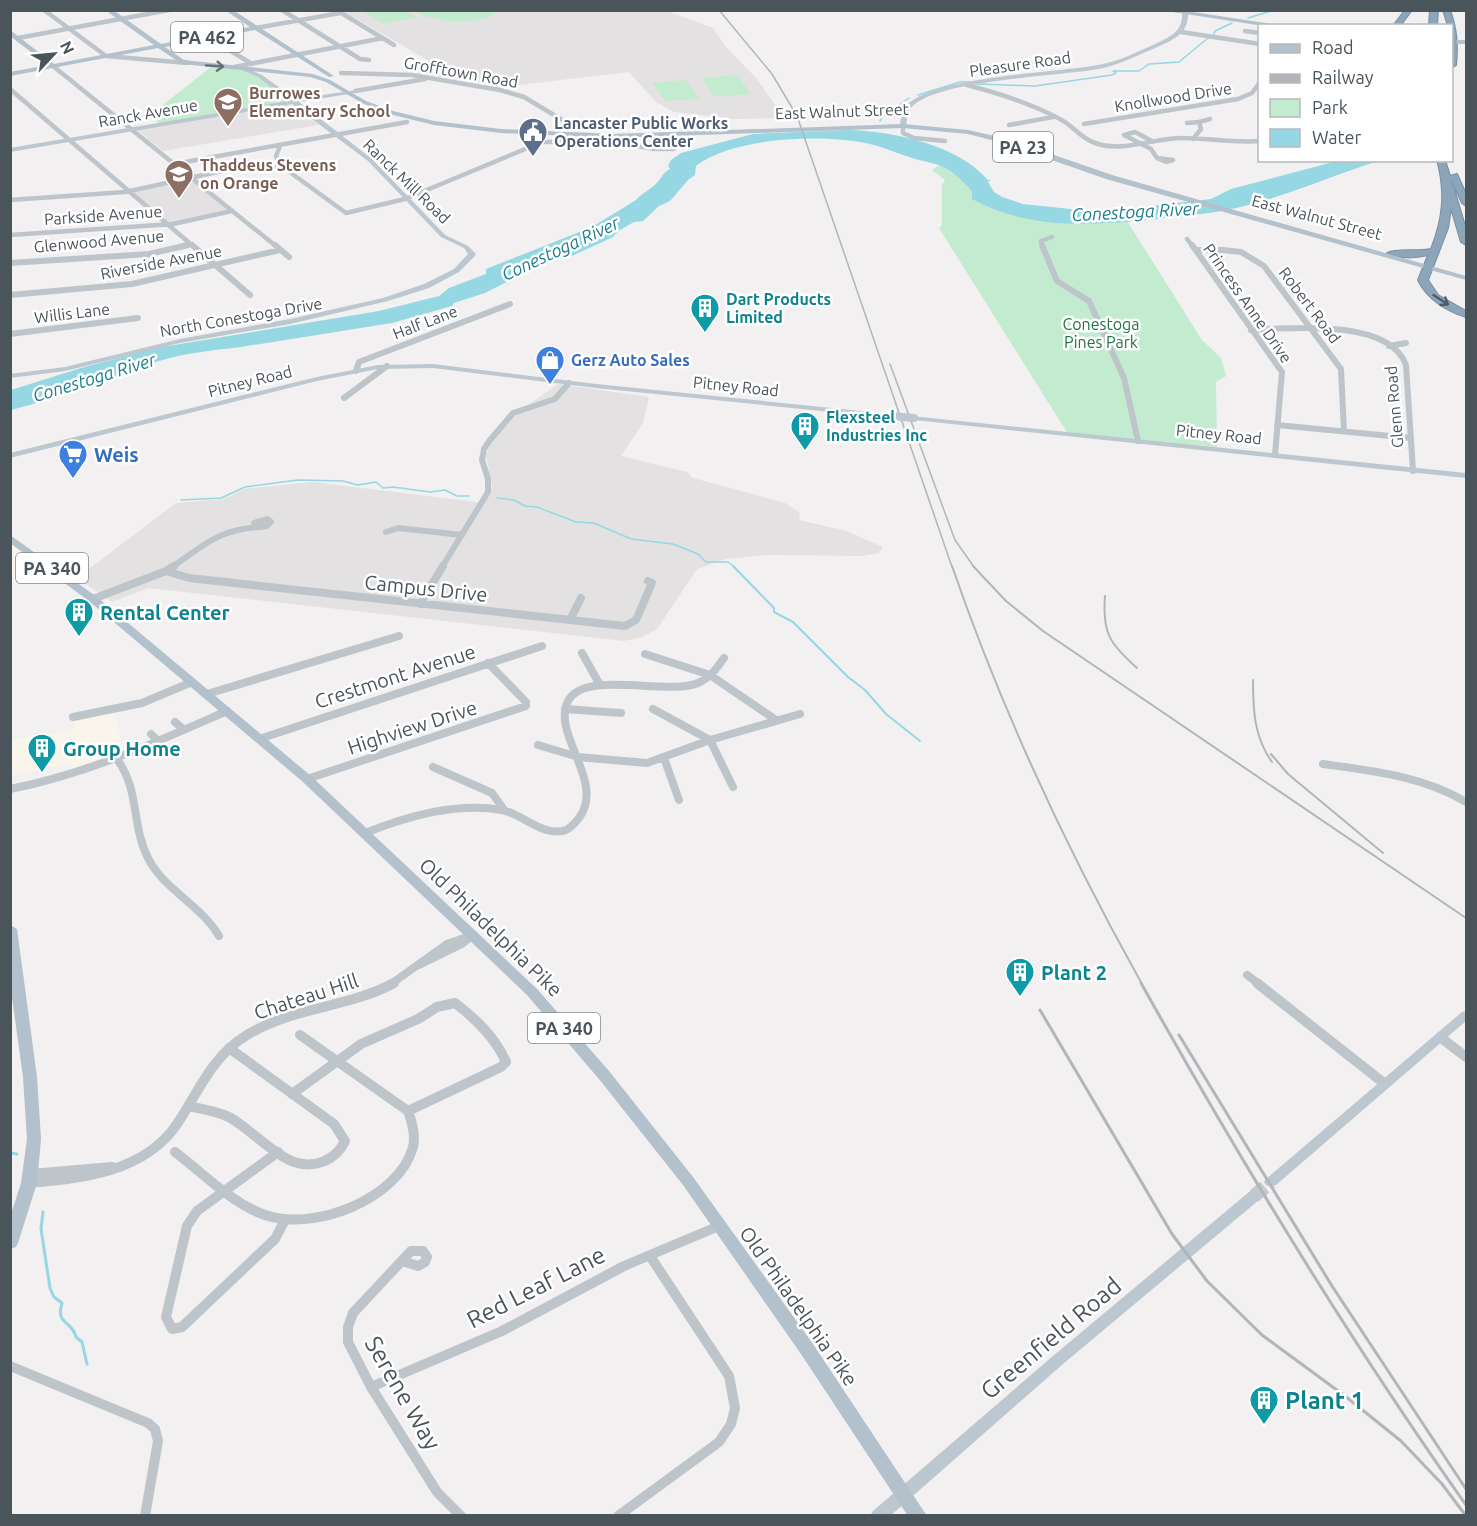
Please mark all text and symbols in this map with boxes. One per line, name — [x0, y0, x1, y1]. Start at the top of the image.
road number: PA 462 — [171, 22, 243, 52]
north arrow — [24, 24, 84, 84]
legend — [1258, 24, 1453, 162]
text: Road — [1312, 37, 1354, 57]
text: N — [57, 38, 78, 57]
street label: Pleasure Road — [968, 48, 1072, 80]
street label: Grofftown Road — [402, 53, 520, 91]
one-way arrow — [204, 60, 224, 71]
text: Railway — [1312, 67, 1374, 87]
street label: Knollwood Drive — [1113, 79, 1233, 115]
place label: Burrowes Elementary School — [249, 84, 390, 120]
school or university icon: Burrowes Elementary School — [212, 86, 244, 128]
street label: Ranck Avenue — [97, 95, 199, 131]
text: Park — [1312, 97, 1348, 117]
street label: East Walnut Street — [775, 100, 910, 122]
place label: Lancaster Public Works Operations Center — [554, 114, 728, 150]
public building icon: Lancaster Public Works Operations Center — [517, 116, 549, 158]
text: Water — [1312, 127, 1362, 147]
road number: PA 23 — [993, 132, 1053, 162]
street label: Ranck Mill Road — [360, 135, 454, 227]
place label: Thaddeus Stevens on Orange — [200, 156, 336, 192]
school or university icon: Thaddeus Stevens on Orange — [163, 158, 195, 200]
street label: East Walnut Street — [1250, 191, 1385, 243]
water label: Conestoga River — [1071, 198, 1200, 224]
street label: Parkside Avenue — [43, 202, 163, 228]
water label: Conestoga River — [498, 212, 623, 284]
street label: Glenwood Avenue — [33, 226, 165, 256]
street label: Princess Anne Drive — [1200, 240, 1296, 366]
street label: Riverside Avenue — [99, 241, 223, 283]
street label: Robert Road — [1276, 263, 1344, 347]
place label: Dart Products Limited — [726, 290, 831, 326]
building icon: Dart Products Limited — [689, 292, 721, 334]
street label: North Conestoga Drive — [158, 294, 324, 340]
one-way arrow — [1433, 294, 1449, 306]
street label: Willis Lane — [33, 299, 111, 327]
street label: Half Lane — [390, 301, 460, 343]
park label: Conestoga Pines Park — [1062, 315, 1140, 351]
shop icon: Gerz Auto Sales — [534, 344, 566, 386]
water label: Conestoga River — [30, 348, 159, 405]
place label: Gerz Auto Sales — [571, 351, 690, 369]
street label: Pitney Road — [206, 362, 294, 400]
street label: Glenn Road — [1381, 365, 1407, 449]
street label: Pitney Road — [692, 373, 780, 399]
place label: Flexsteel Industries Inc — [826, 408, 927, 444]
building icon: Flexsteel Industries Inc — [789, 410, 821, 452]
street label: Pitney Road — [1175, 421, 1263, 447]
supermarket icon: Weis — [57, 438, 89, 480]
place label: Weis — [94, 443, 139, 466]
road number: PA 340 — [16, 553, 88, 583]
street label: Campus Drive — [363, 570, 489, 606]
building icon: Rental Center — [63, 596, 95, 638]
place label: Rental Center — [100, 601, 231, 624]
street label: Crestmont Avenue — [312, 639, 478, 713]
street label: Highview Drive — [344, 695, 480, 759]
building icon: Group Home — [26, 732, 58, 774]
place label: Group Home — [63, 737, 181, 760]
street label: Old Philadelphia Pike — [415, 853, 567, 1001]
building icon: Plant 2 — [1004, 956, 1036, 998]
place label: Plant 2 — [1041, 961, 1107, 984]
street label: Chateau Hill — [251, 968, 361, 1024]
road number: PA 340 — [528, 1013, 600, 1043]
street label: Old Philadelphia Pike — [735, 1222, 863, 1390]
street label: Red Leaf Lane — [462, 1241, 610, 1333]
street label: Greenfield Road — [975, 1272, 1127, 1404]
street label: Serene Way — [360, 1332, 446, 1455]
building icon: Plant 1 — [1248, 1384, 1280, 1426]
place label: Plant 1 — [1285, 1387, 1364, 1414]

